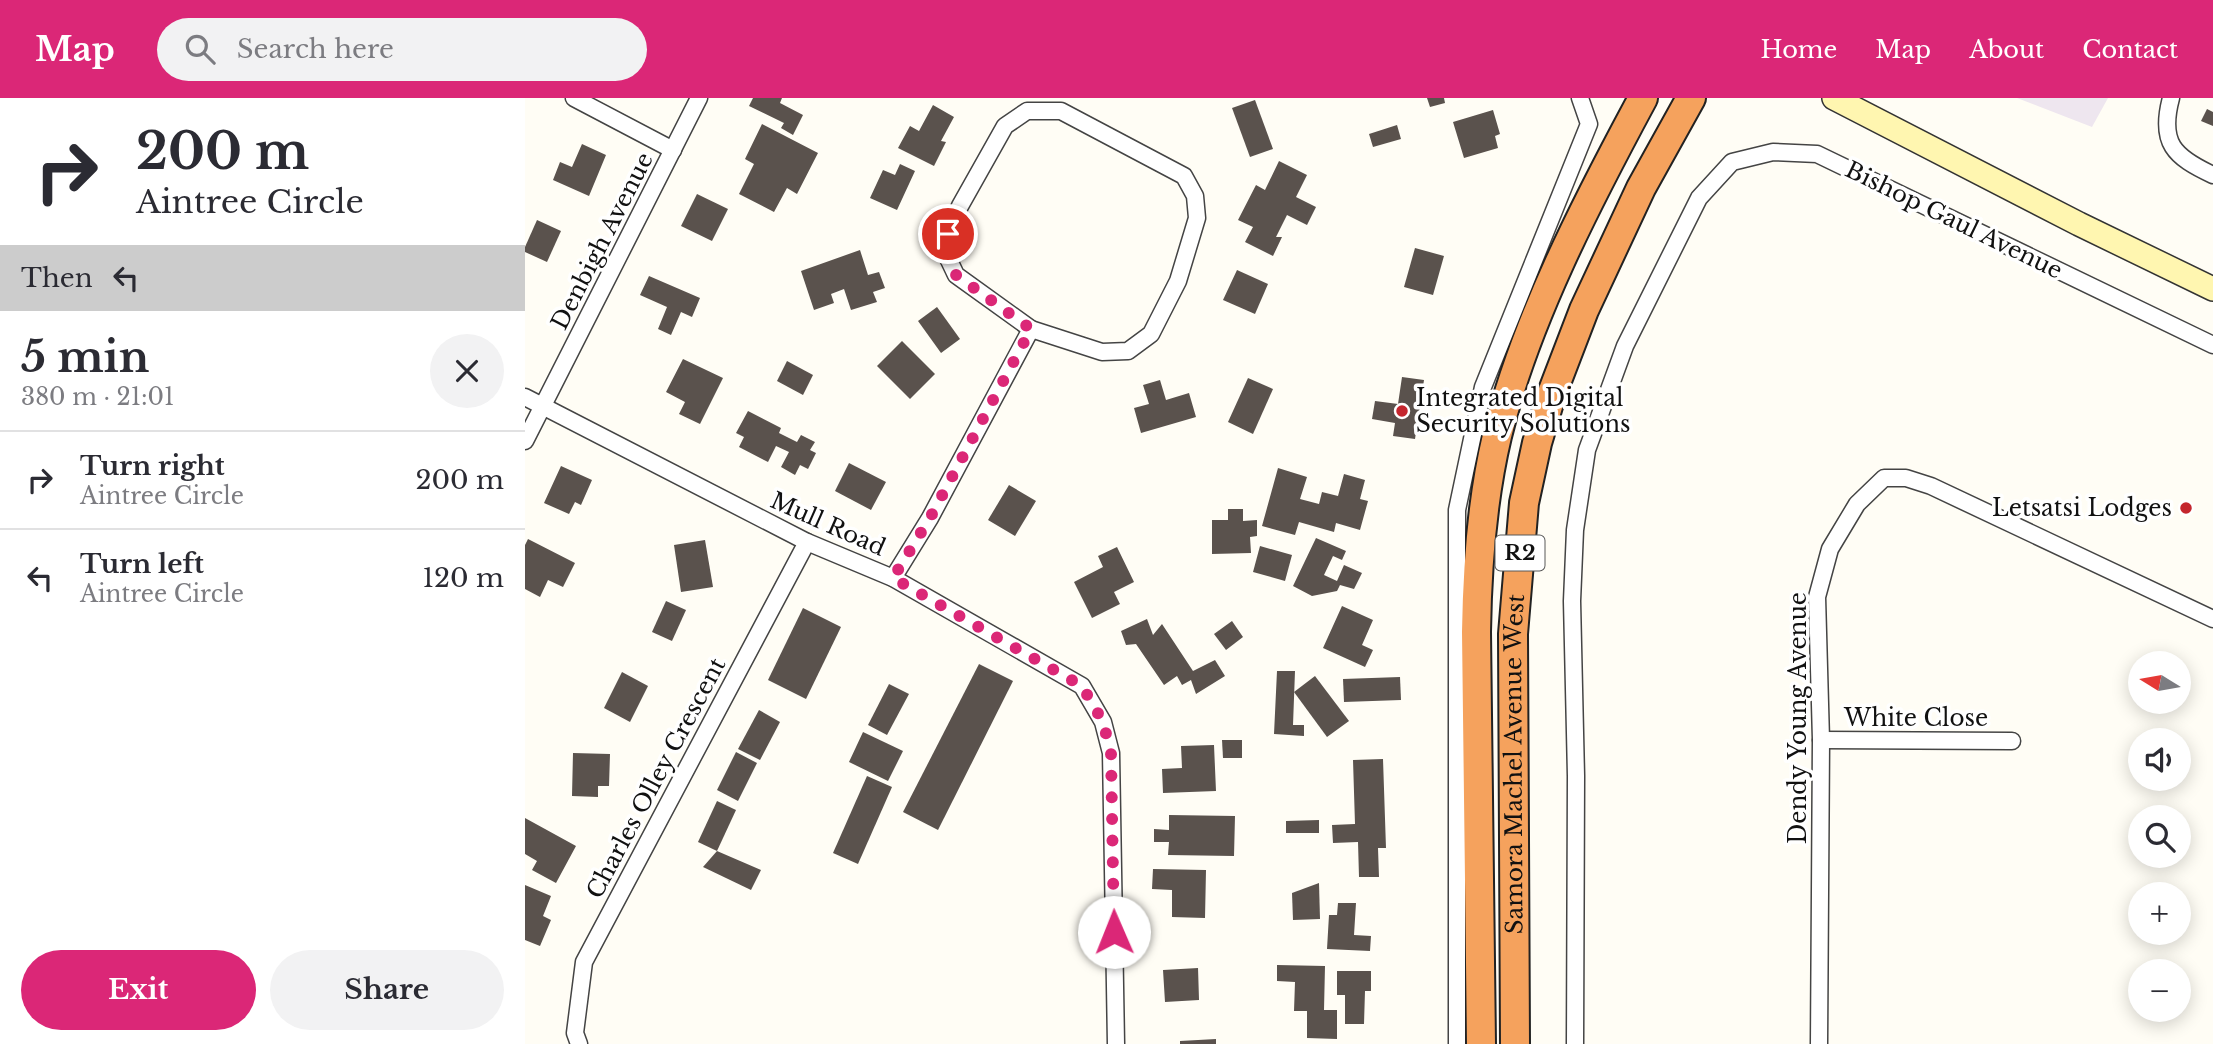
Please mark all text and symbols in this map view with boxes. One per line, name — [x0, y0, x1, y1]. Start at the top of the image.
search box — [157, 18, 647, 81]
text: Map — [35, 29, 115, 70]
icon: search — [181, 30, 219, 68]
text: Search here — [237, 33, 394, 65]
text: Home — [1761, 35, 1837, 64]
text: Map — [1875, 35, 1931, 64]
text: About — [1969, 35, 2044, 64]
text: Contact — [2082, 35, 2178, 64]
text: 200 m — [136, 121, 309, 182]
icon: right — [21, 126, 112, 217]
street label: Denbigh Avenue — [545, 148, 659, 334]
street label: Bishop Gaul Avenue — [1841, 155, 2067, 285]
text: Aintree Circle — [136, 182, 364, 222]
pin — [918, 204, 978, 264]
icon: arrive — [929, 215, 967, 253]
icon: left — [107, 259, 145, 297]
text: Then — [21, 262, 93, 294]
text: 5 min — [21, 331, 149, 383]
button: close — [430, 334, 504, 408]
text: 380 m · 21:01 — [21, 383, 174, 411]
place label: Integrated Digital Security Solutions — [1416, 384, 1631, 438]
marker: Integrated Digital Security Solutions — [1394, 403, 1410, 419]
text: Turn right — [80, 450, 225, 482]
icon: right — [21, 461, 59, 499]
text: 200 m — [415, 464, 504, 496]
text: Aintree Circle — [80, 482, 244, 510]
street label: Mull Road — [766, 486, 890, 562]
place label: Letsatsi Lodges — [1992, 494, 2172, 522]
marker: Letsatsi Lodges — [2178, 500, 2194, 516]
road number: R2 — [1495, 536, 1545, 570]
text: Turn left — [80, 548, 204, 580]
icon: left — [21, 559, 59, 597]
text: 120 m — [422, 562, 504, 594]
text: Aintree Circle — [80, 580, 244, 608]
street label: Samora Machel Avenue West — [1499, 592, 1530, 934]
street label: Dendy Young Avenue — [1784, 592, 1812, 844]
north arrow — [2128, 651, 2191, 714]
map controls — [2128, 651, 2191, 1022]
street label: Charles Olley Crescent — [581, 653, 732, 903]
street label: White Close — [1843, 704, 1988, 732]
button: sound — [2128, 728, 2191, 791]
button: search — [2128, 805, 2191, 868]
button: + — [2128, 882, 2191, 945]
position arrow — [1077, 895, 1151, 969]
button: Exit — [21, 950, 256, 1030]
button: Share — [270, 950, 504, 1030]
button: − — [2128, 959, 2191, 1022]

